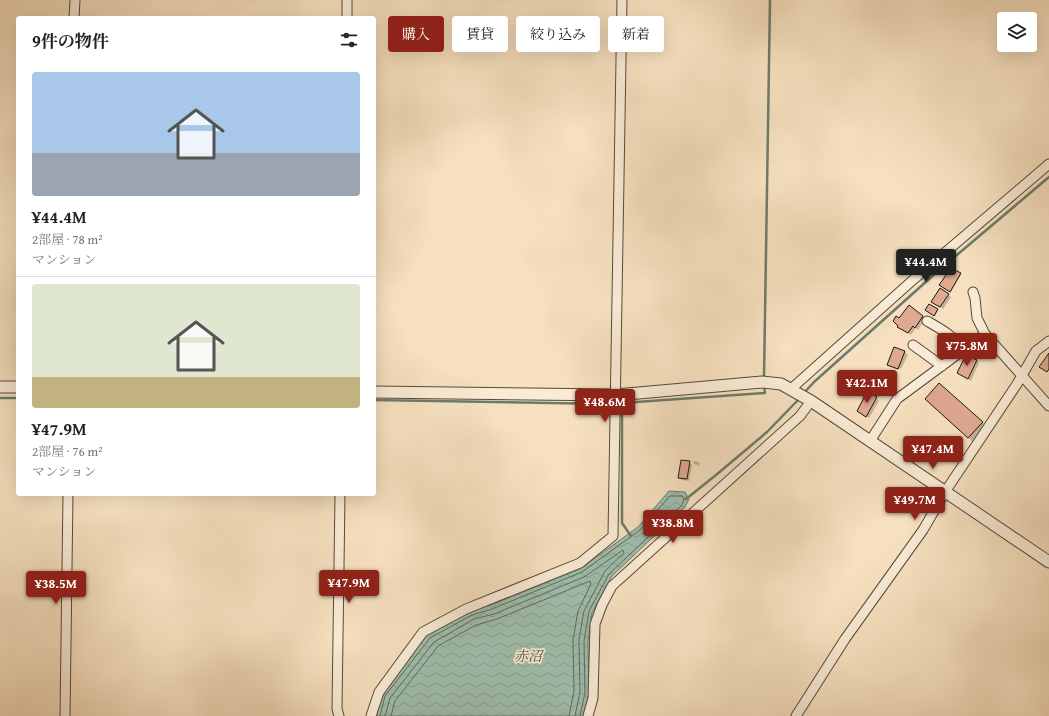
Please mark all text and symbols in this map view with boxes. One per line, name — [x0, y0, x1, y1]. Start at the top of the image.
map controls — [997, 12, 1037, 52]
button: layers — [997, 12, 1037, 52]
chip: 購入 — [388, 16, 444, 52]
chip: 賃貸 — [452, 16, 508, 52]
chip: 絞り込み — [516, 16, 600, 52]
chip: 新着 — [608, 16, 664, 52]
text: 9件の物件 — [32, 28, 109, 53]
icon: filters — [338, 29, 360, 51]
icon: home — [160, 98, 232, 170]
text: ¥44.4M — [32, 204, 87, 229]
text: 2部屋 · 78 m² — [32, 230, 103, 249]
pin: ¥44.4M — [893, 249, 959, 283]
text: マンション — [32, 250, 96, 269]
text: ¥44.4M — [905, 252, 947, 271]
icon: home — [160, 310, 232, 382]
pin: ¥75.8M — [934, 333, 1000, 367]
text: ¥75.8M — [946, 336, 988, 355]
pin: ¥42.1M — [834, 370, 900, 404]
text: ¥42.1M — [846, 373, 888, 392]
pin: ¥48.6M — [572, 389, 638, 423]
text: ¥48.6M — [584, 392, 626, 411]
text: ¥47.9M — [32, 416, 87, 441]
pin: ¥47.4M — [900, 436, 966, 470]
text: ¥47.4M — [912, 439, 954, 458]
text: 2部屋 · 76 m² — [32, 442, 103, 461]
text: マンション — [32, 462, 96, 481]
pin: ¥49.7M — [882, 487, 948, 521]
text: ¥49.7M — [894, 490, 936, 509]
pin: ¥38.8M — [640, 510, 706, 544]
text: ¥38.8M — [652, 513, 694, 532]
pin: ¥47.9M — [316, 570, 382, 604]
pin: ¥38.5M — [23, 571, 89, 605]
text: ¥47.9M — [328, 573, 370, 592]
text: ¥38.5M — [35, 574, 77, 593]
water label: 赤沼 — [514, 646, 544, 666]

